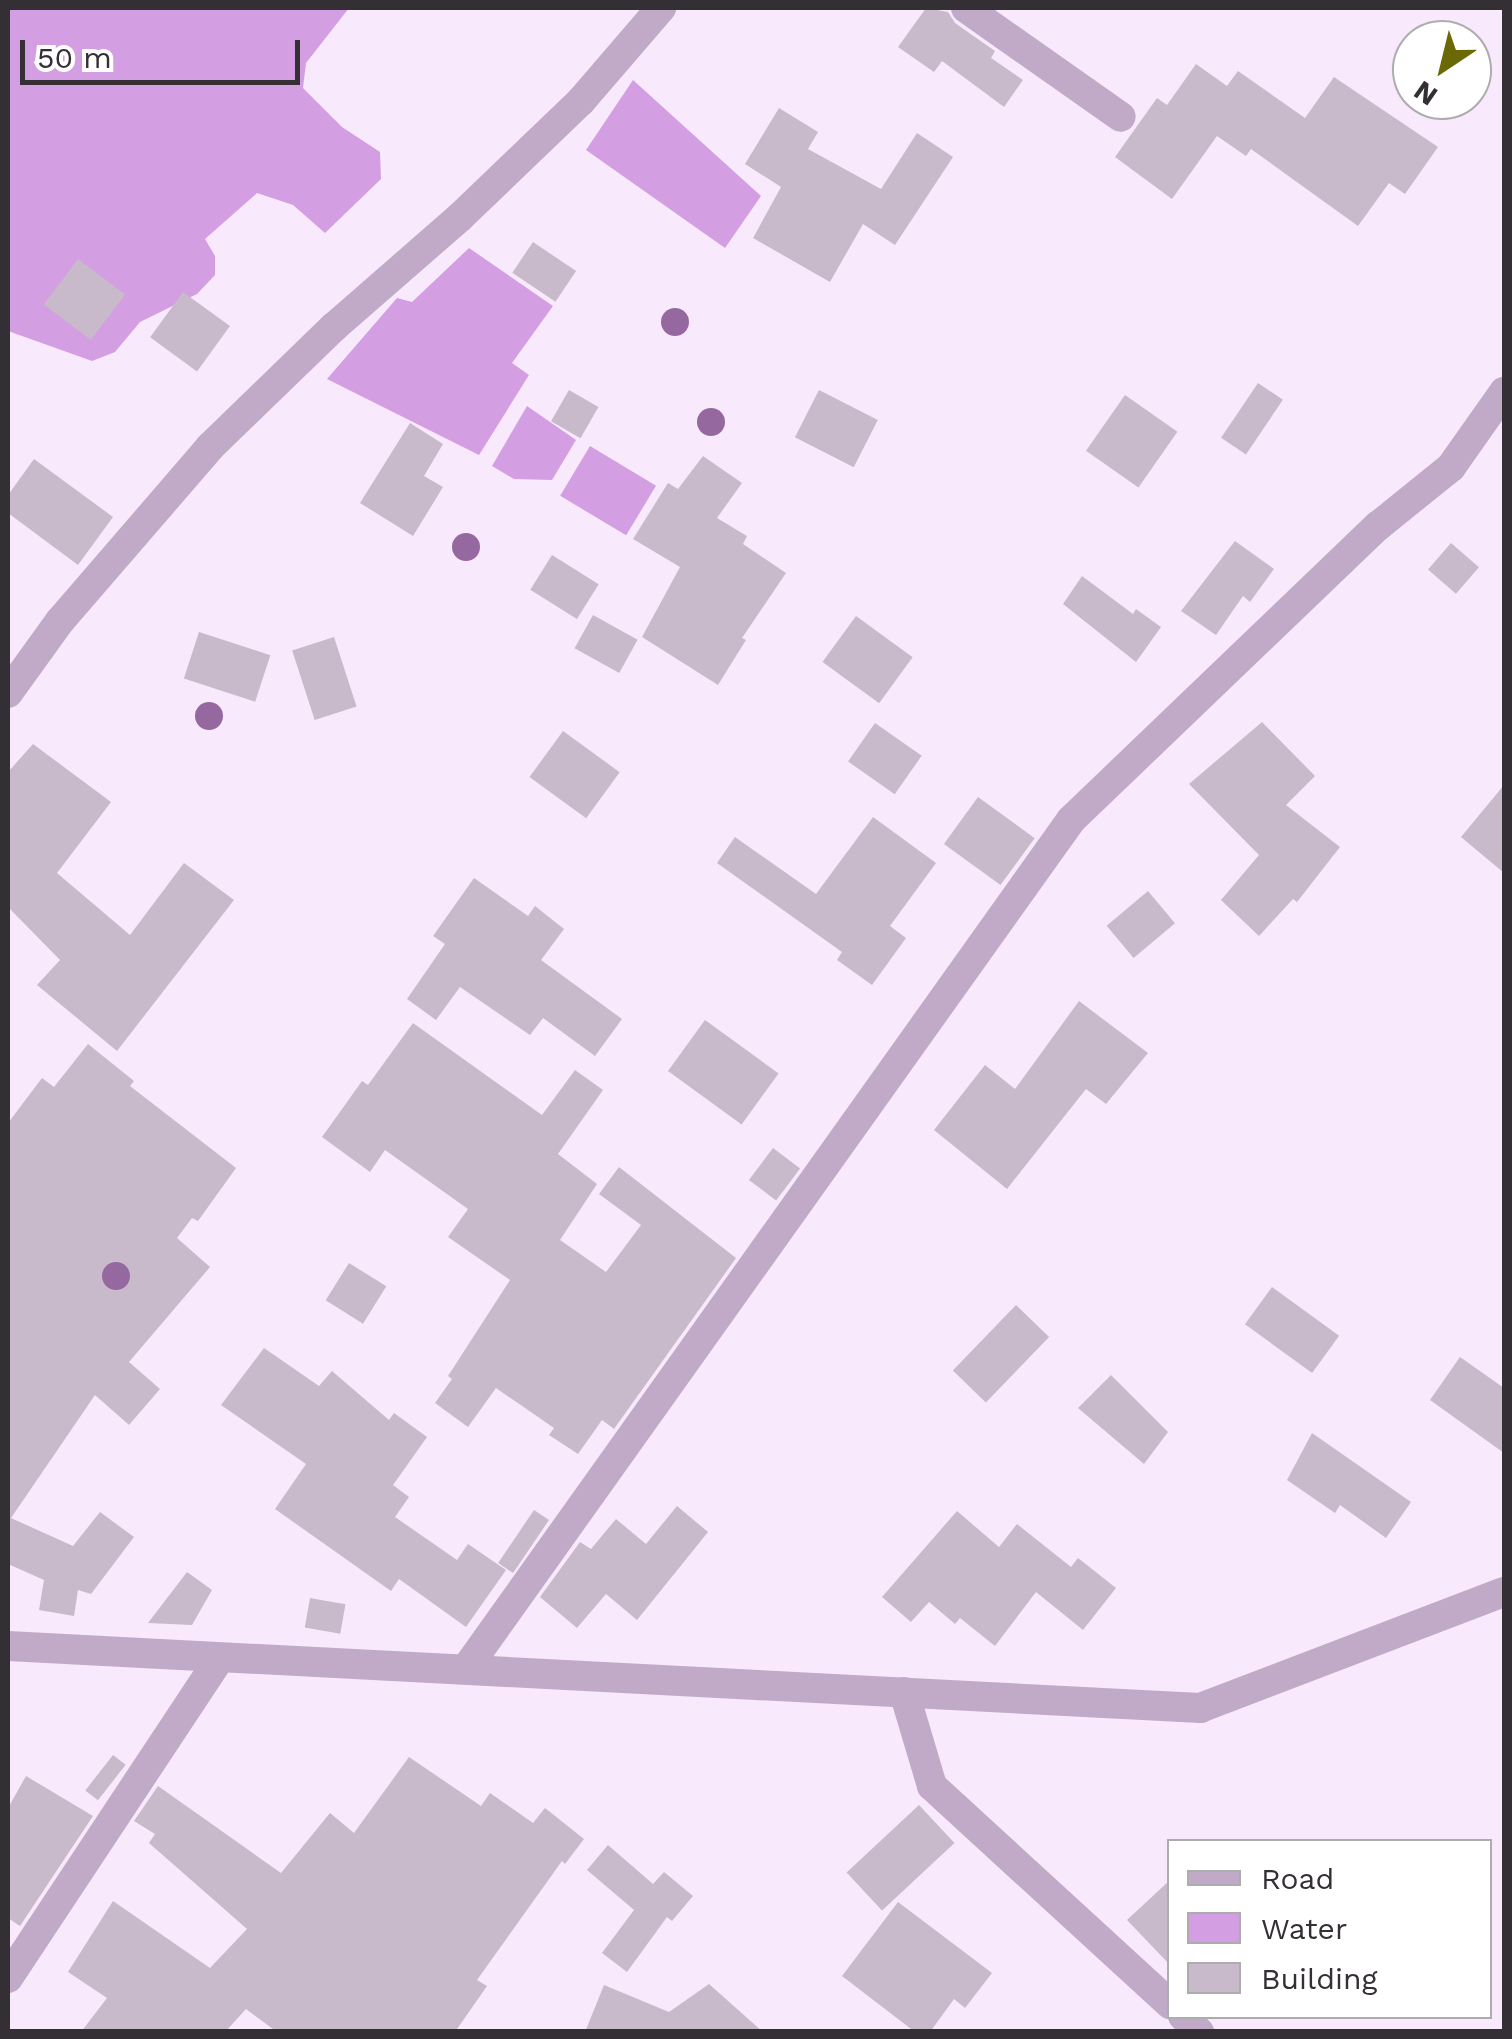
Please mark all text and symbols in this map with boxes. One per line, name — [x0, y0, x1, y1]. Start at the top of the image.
scale bar — [25, 20, 305, 82]
north arrow — [1392, 20, 1492, 120]
text: 50 m — [37, 40, 112, 75]
text: N — [1408, 74, 1444, 113]
legend — [1167, 1839, 1492, 2019]
text: Road — [1261, 1861, 1334, 1896]
text: Water — [1261, 1911, 1347, 1946]
text: Building — [1261, 1961, 1378, 1996]

